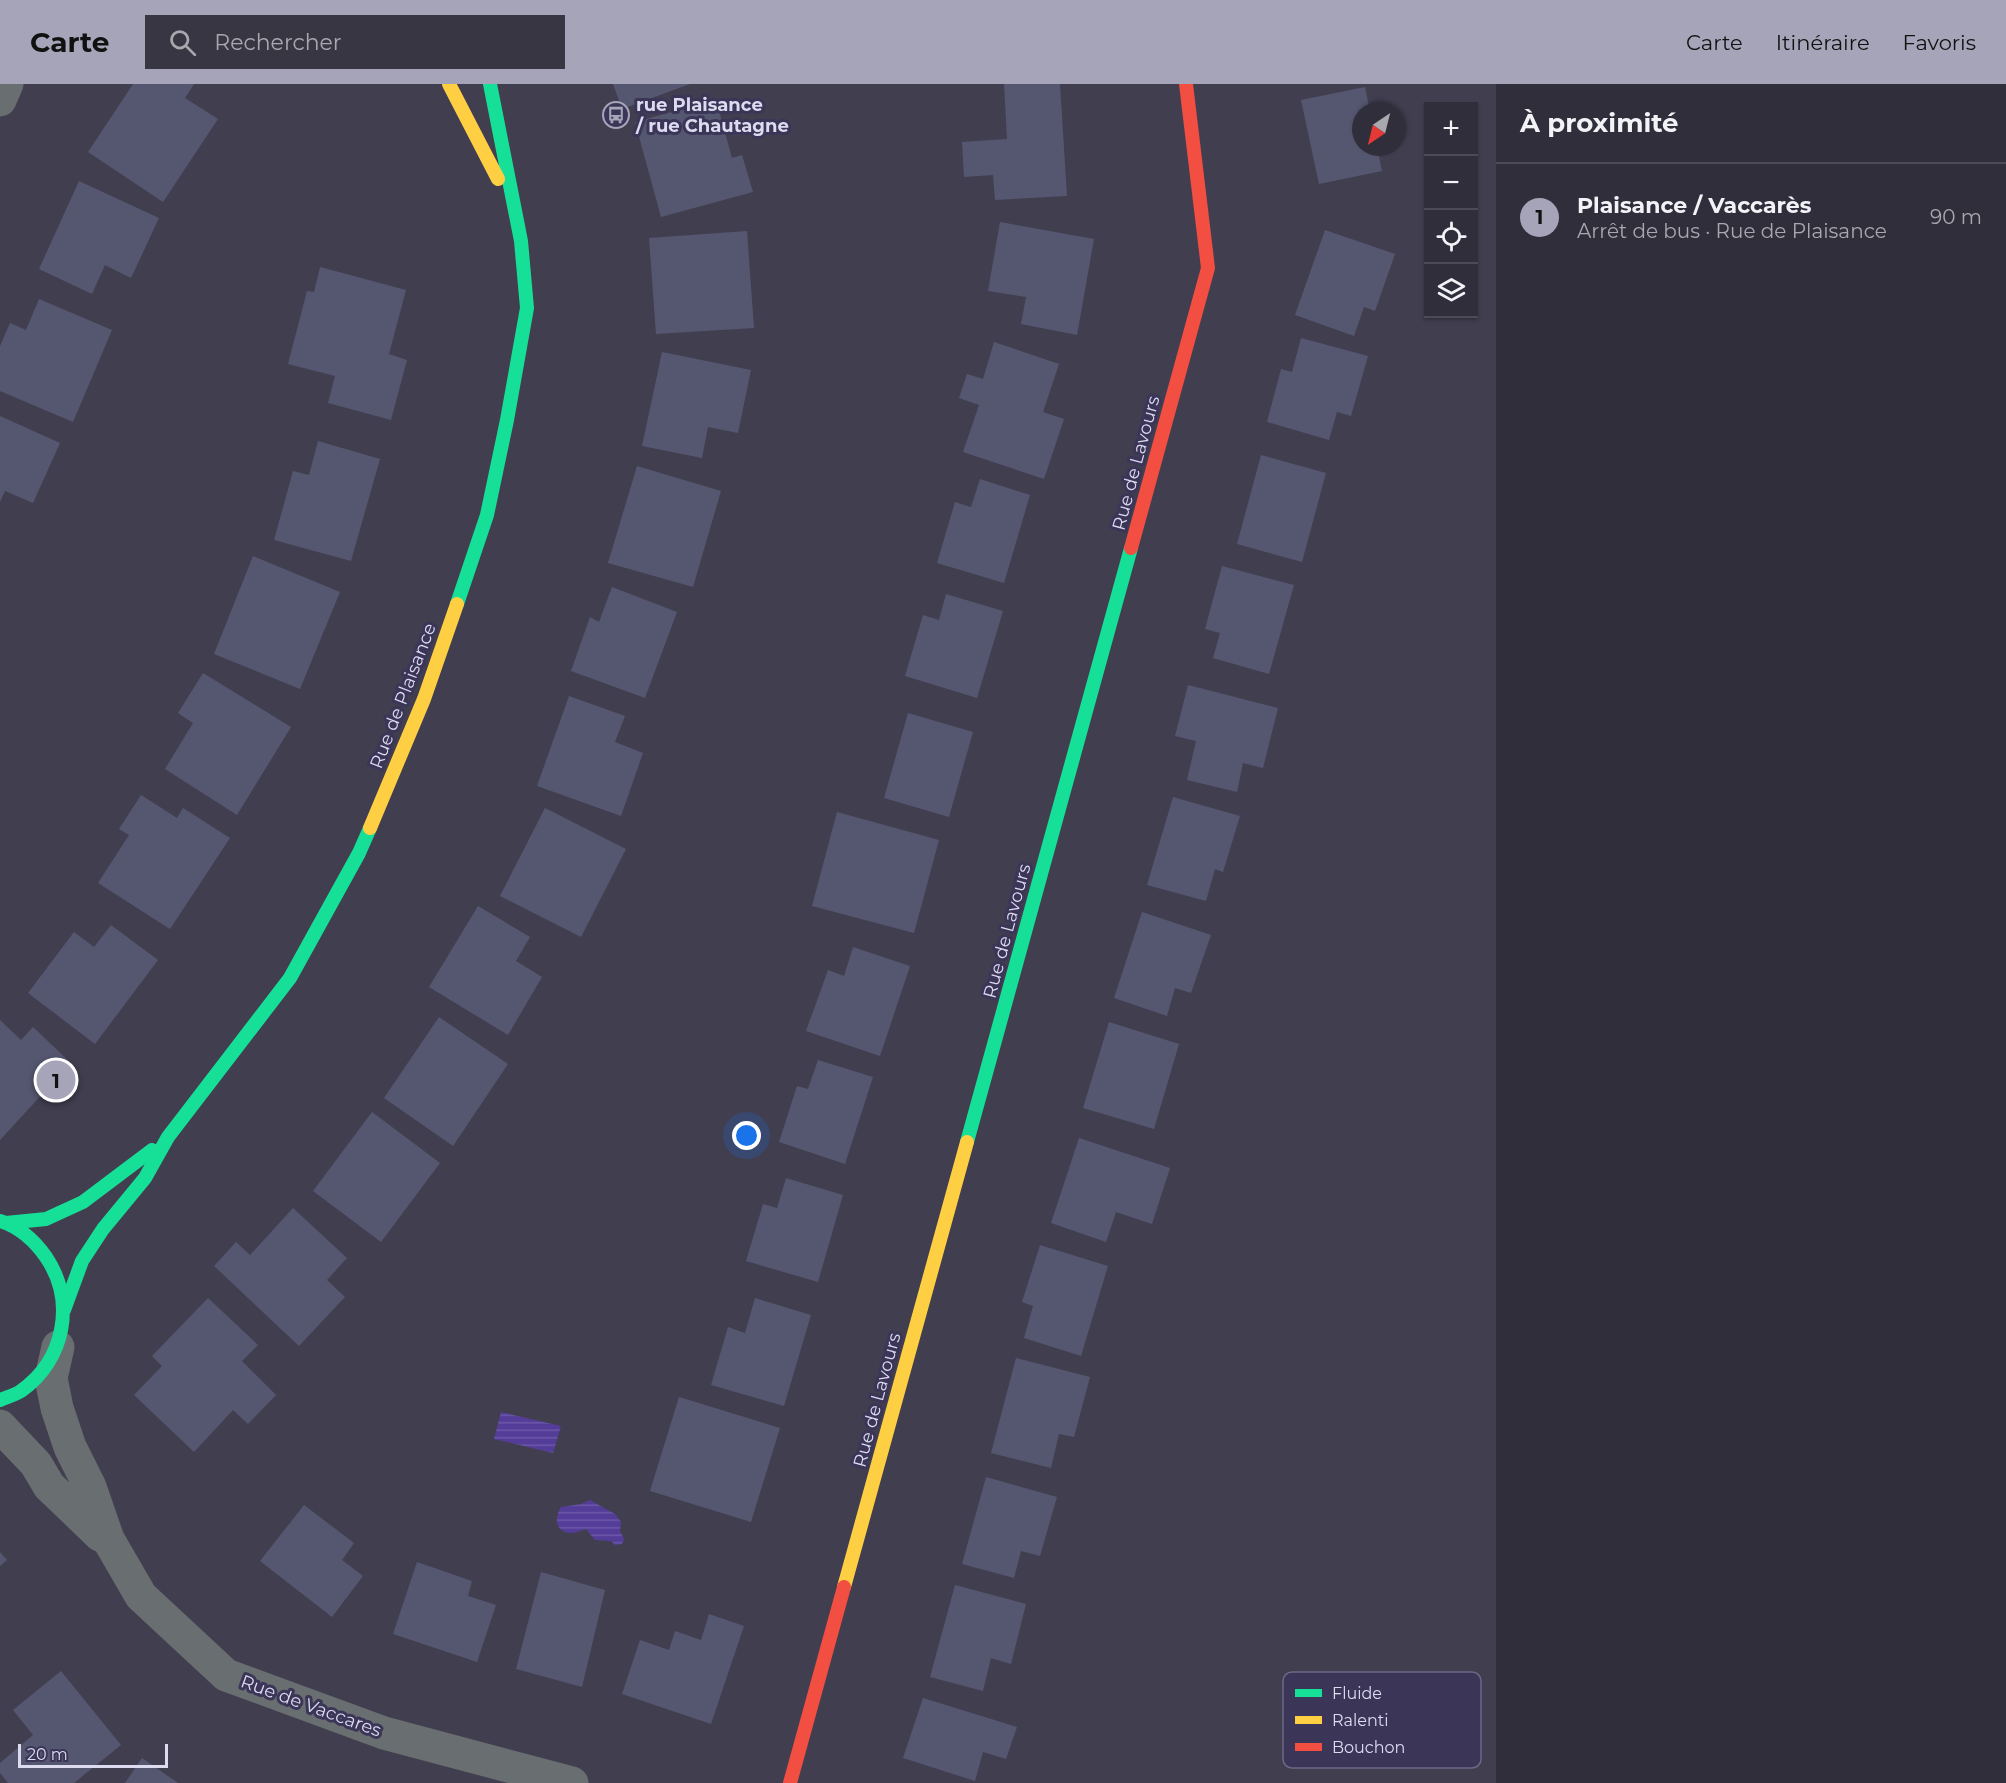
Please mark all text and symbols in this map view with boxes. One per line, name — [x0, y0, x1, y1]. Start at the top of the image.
search box — [145, 15, 565, 69]
text: Carte — [30, 25, 109, 59]
icon: search — [166, 26, 199, 59]
text: Rechercher — [214, 29, 342, 56]
text: Carte — [1686, 30, 1743, 55]
text: Itinéraire — [1776, 30, 1870, 55]
text: Favoris — [1903, 30, 1976, 55]
place label: rue Plaisance / rue Chautagne — [635, 94, 789, 137]
bus stop icon: rue Plaisance / rue Chautagne — [601, 100, 631, 130]
north arrow — [1352, 102, 1406, 156]
map controls — [1424, 102, 1478, 318]
button: + — [1424, 102, 1478, 156]
text: À proximité — [1520, 107, 1679, 139]
button: − — [1424, 156, 1478, 210]
text: Plaisance / Vaccarès — [1577, 192, 1811, 219]
text: 1 — [1536, 205, 1543, 229]
text: 90 m — [1930, 205, 1982, 229]
button: locate — [1424, 210, 1478, 264]
text: Arrêt de bus · Rue de Plaisance — [1577, 219, 1887, 243]
button: layers — [1424, 264, 1478, 318]
street label: Rue de Lavours — [1107, 393, 1165, 533]
street label: Rue de Plaisance — [365, 620, 441, 772]
street label: Rue de Lavours — [978, 861, 1036, 1001]
pin: 1 — [36, 1058, 76, 1102]
your location — [732, 1121, 761, 1150]
street label: Rue de Lavours — [848, 1330, 906, 1470]
street label: Rue de Vaccares — [238, 1670, 385, 1742]
legend — [1283, 1672, 1481, 1768]
text: Fluide — [1332, 1684, 1382, 1703]
text: Ralenti — [1332, 1711, 1389, 1730]
text: Bouchon — [1332, 1738, 1405, 1757]
scale bar — [18, 1741, 168, 1768]
text: 20 m — [27, 1745, 68, 1764]

